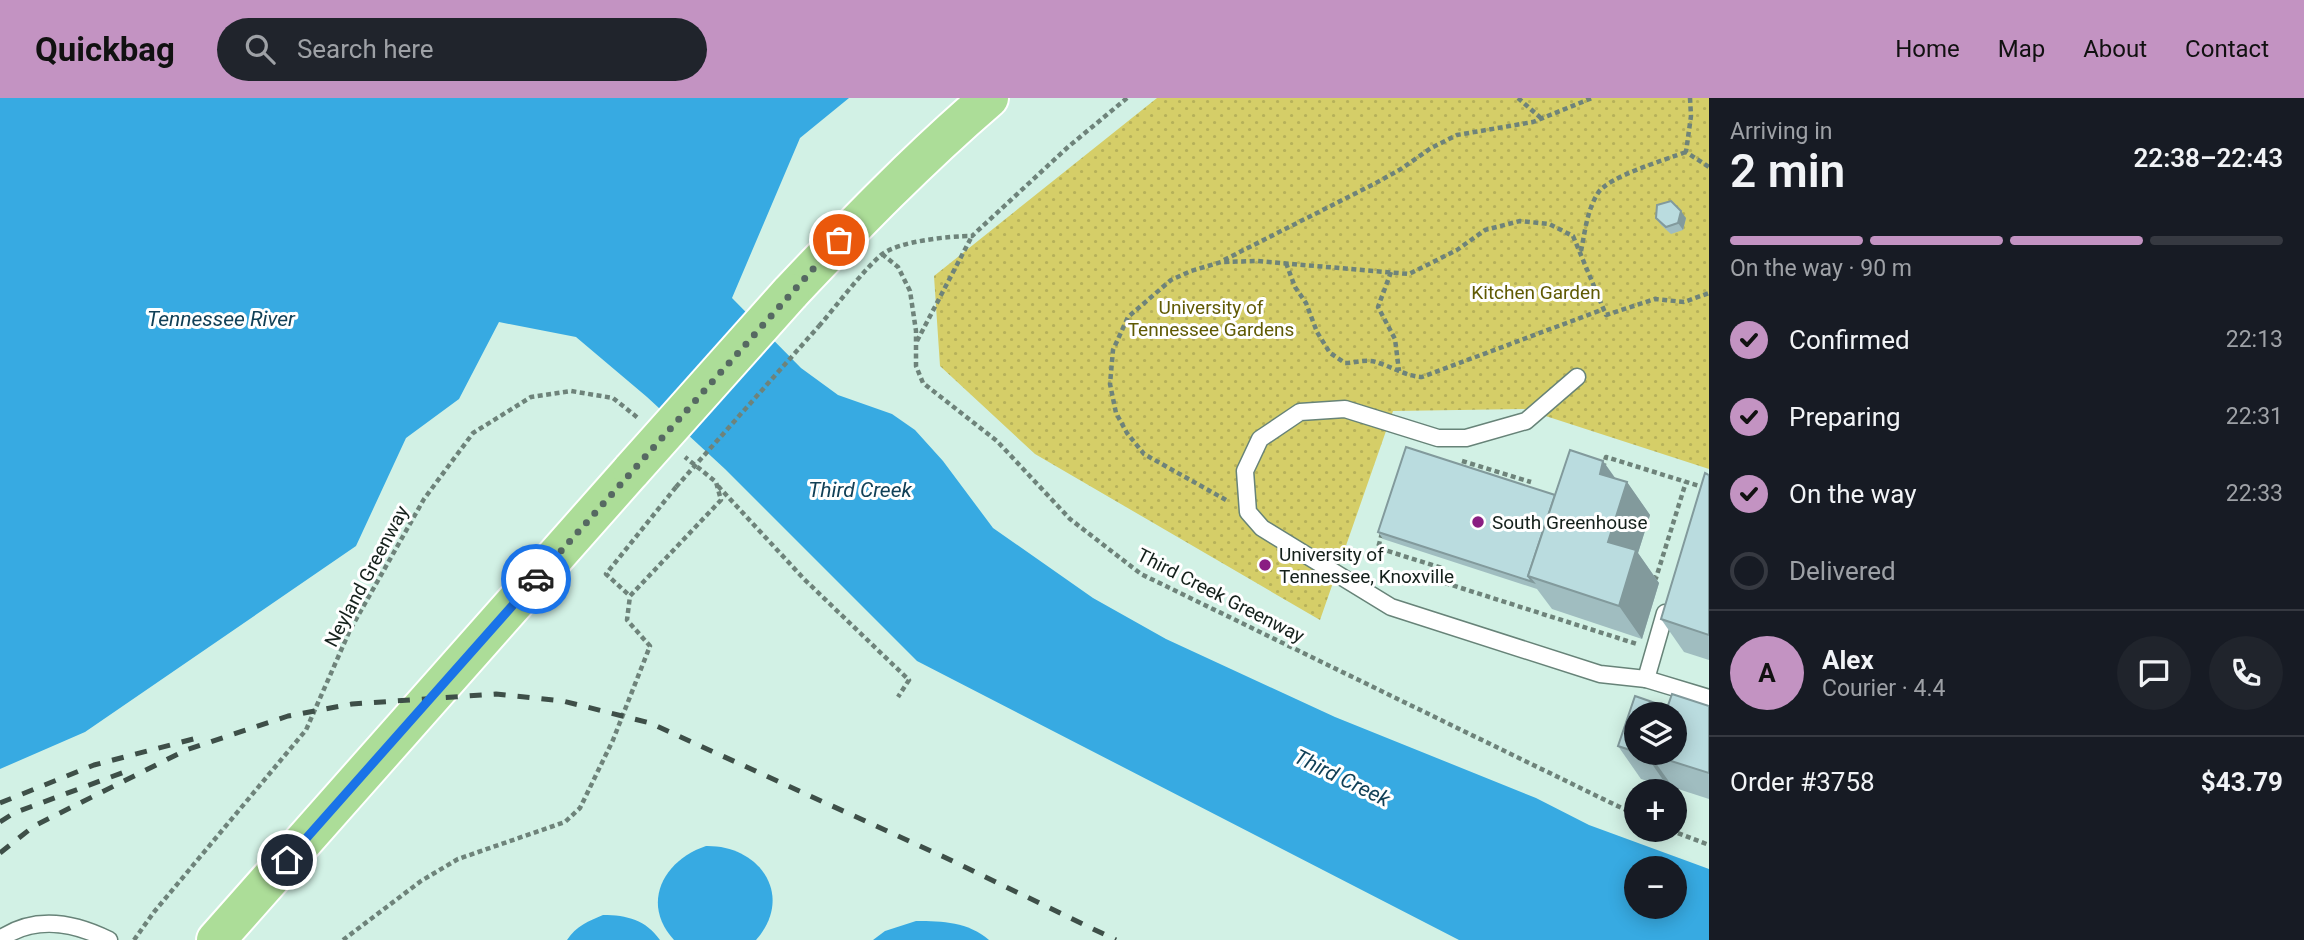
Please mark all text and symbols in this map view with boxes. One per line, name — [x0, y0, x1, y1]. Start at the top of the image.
search box — [217, 18, 707, 81]
text: Quickbag — [35, 30, 175, 69]
icon: search — [241, 30, 279, 68]
text: Search here — [297, 34, 434, 64]
text: Home — [1895, 35, 1960, 63]
text: Map — [1998, 35, 2045, 63]
text: About — [2083, 35, 2147, 63]
text: Contact — [2185, 35, 2269, 63]
text: Arriving in — [1730, 118, 1833, 145]
text: 22:38–22:43 — [2133, 143, 2283, 173]
text: 2 min — [1730, 144, 1845, 198]
pin — [809, 210, 869, 270]
icon: bag — [820, 221, 858, 259]
text: On the way · 90 m — [1730, 255, 1912, 282]
park label: Kitchen Garden — [1471, 281, 1601, 304]
park label: University of Tennessee Gardens — [1128, 296, 1294, 341]
water label: Tennessee River — [147, 307, 296, 331]
icon: check — [1730, 321, 1768, 359]
text: Confirmed — [1789, 325, 1910, 355]
text: 22:13 — [2226, 326, 2283, 353]
icon: check — [1730, 398, 1768, 436]
text: Preparing — [1789, 402, 1901, 432]
text: 22:31 — [2226, 403, 2283, 430]
icon: check — [1730, 475, 1768, 513]
water label: Third Creek — [808, 478, 912, 502]
text: On the way — [1789, 479, 1917, 509]
text: 22:33 — [2226, 480, 2283, 507]
street label: Neyland Greenway — [320, 502, 413, 651]
place label: South Greenhouse — [1492, 511, 1648, 534]
marker: South Greenhouse — [1470, 514, 1486, 530]
street label: Third Creek Greenway — [1133, 543, 1308, 648]
place label: University of Tennessee, Knoxville — [1279, 543, 1454, 588]
courier — [501, 544, 571, 614]
text: Delivered — [1789, 556, 1896, 586]
marker: University of Tennessee, Knoxville — [1257, 557, 1273, 573]
icon: car — [517, 560, 555, 598]
button: chat — [2117, 636, 2191, 710]
button: phone — [2209, 636, 2283, 710]
text: Alex — [1822, 645, 1874, 675]
text: A — [1758, 658, 1776, 688]
text: Courier · 4.4 — [1822, 675, 1945, 702]
map controls — [1624, 702, 1687, 919]
button: layers — [1624, 702, 1687, 765]
water label: Third Creek — [1290, 745, 1394, 812]
text: Order #3758 — [1730, 767, 1875, 797]
text: $43.79 — [2201, 767, 2283, 797]
button: + — [1624, 779, 1687, 842]
pin — [257, 830, 317, 890]
icon: home — [268, 841, 306, 879]
button: − — [1624, 856, 1687, 919]

